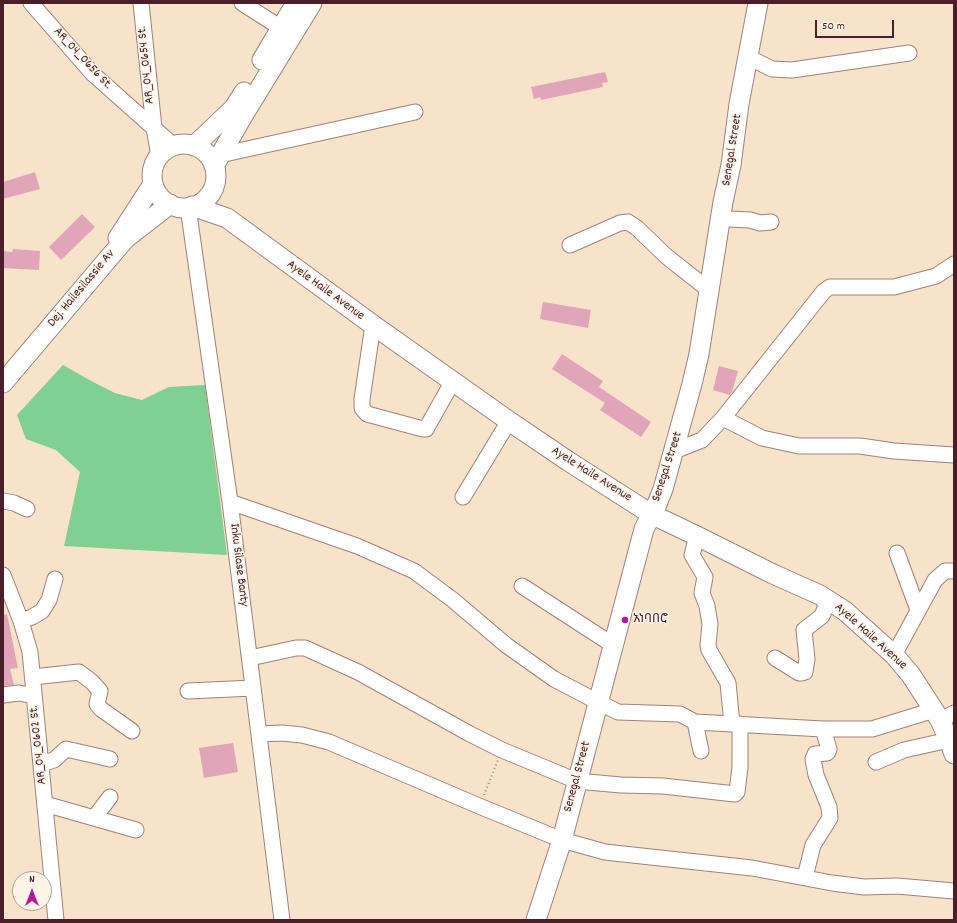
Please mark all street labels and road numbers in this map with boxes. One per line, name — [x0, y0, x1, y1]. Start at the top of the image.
street label: AR_04_0656 St. — [49, 25, 115, 93]
street label: AR_04_0654 St. — [135, 25, 159, 105]
street label: Senegal Street — [720, 113, 746, 187]
street label: Dej. Hailesilassie Av — [45, 247, 119, 331]
street label: Ayele Haile Avenue — [283, 258, 367, 324]
street label: Senegal Street — [649, 430, 687, 504]
street label: Ayele Haile Avenue — [548, 444, 634, 506]
street label: Inku Silase Banty — [225, 522, 251, 608]
street label: Ayele Haile Avenue — [830, 600, 910, 674]
street label: AR_04_0602 St. — [27, 705, 51, 785]
street label: Senegal Street — [561, 740, 595, 814]

